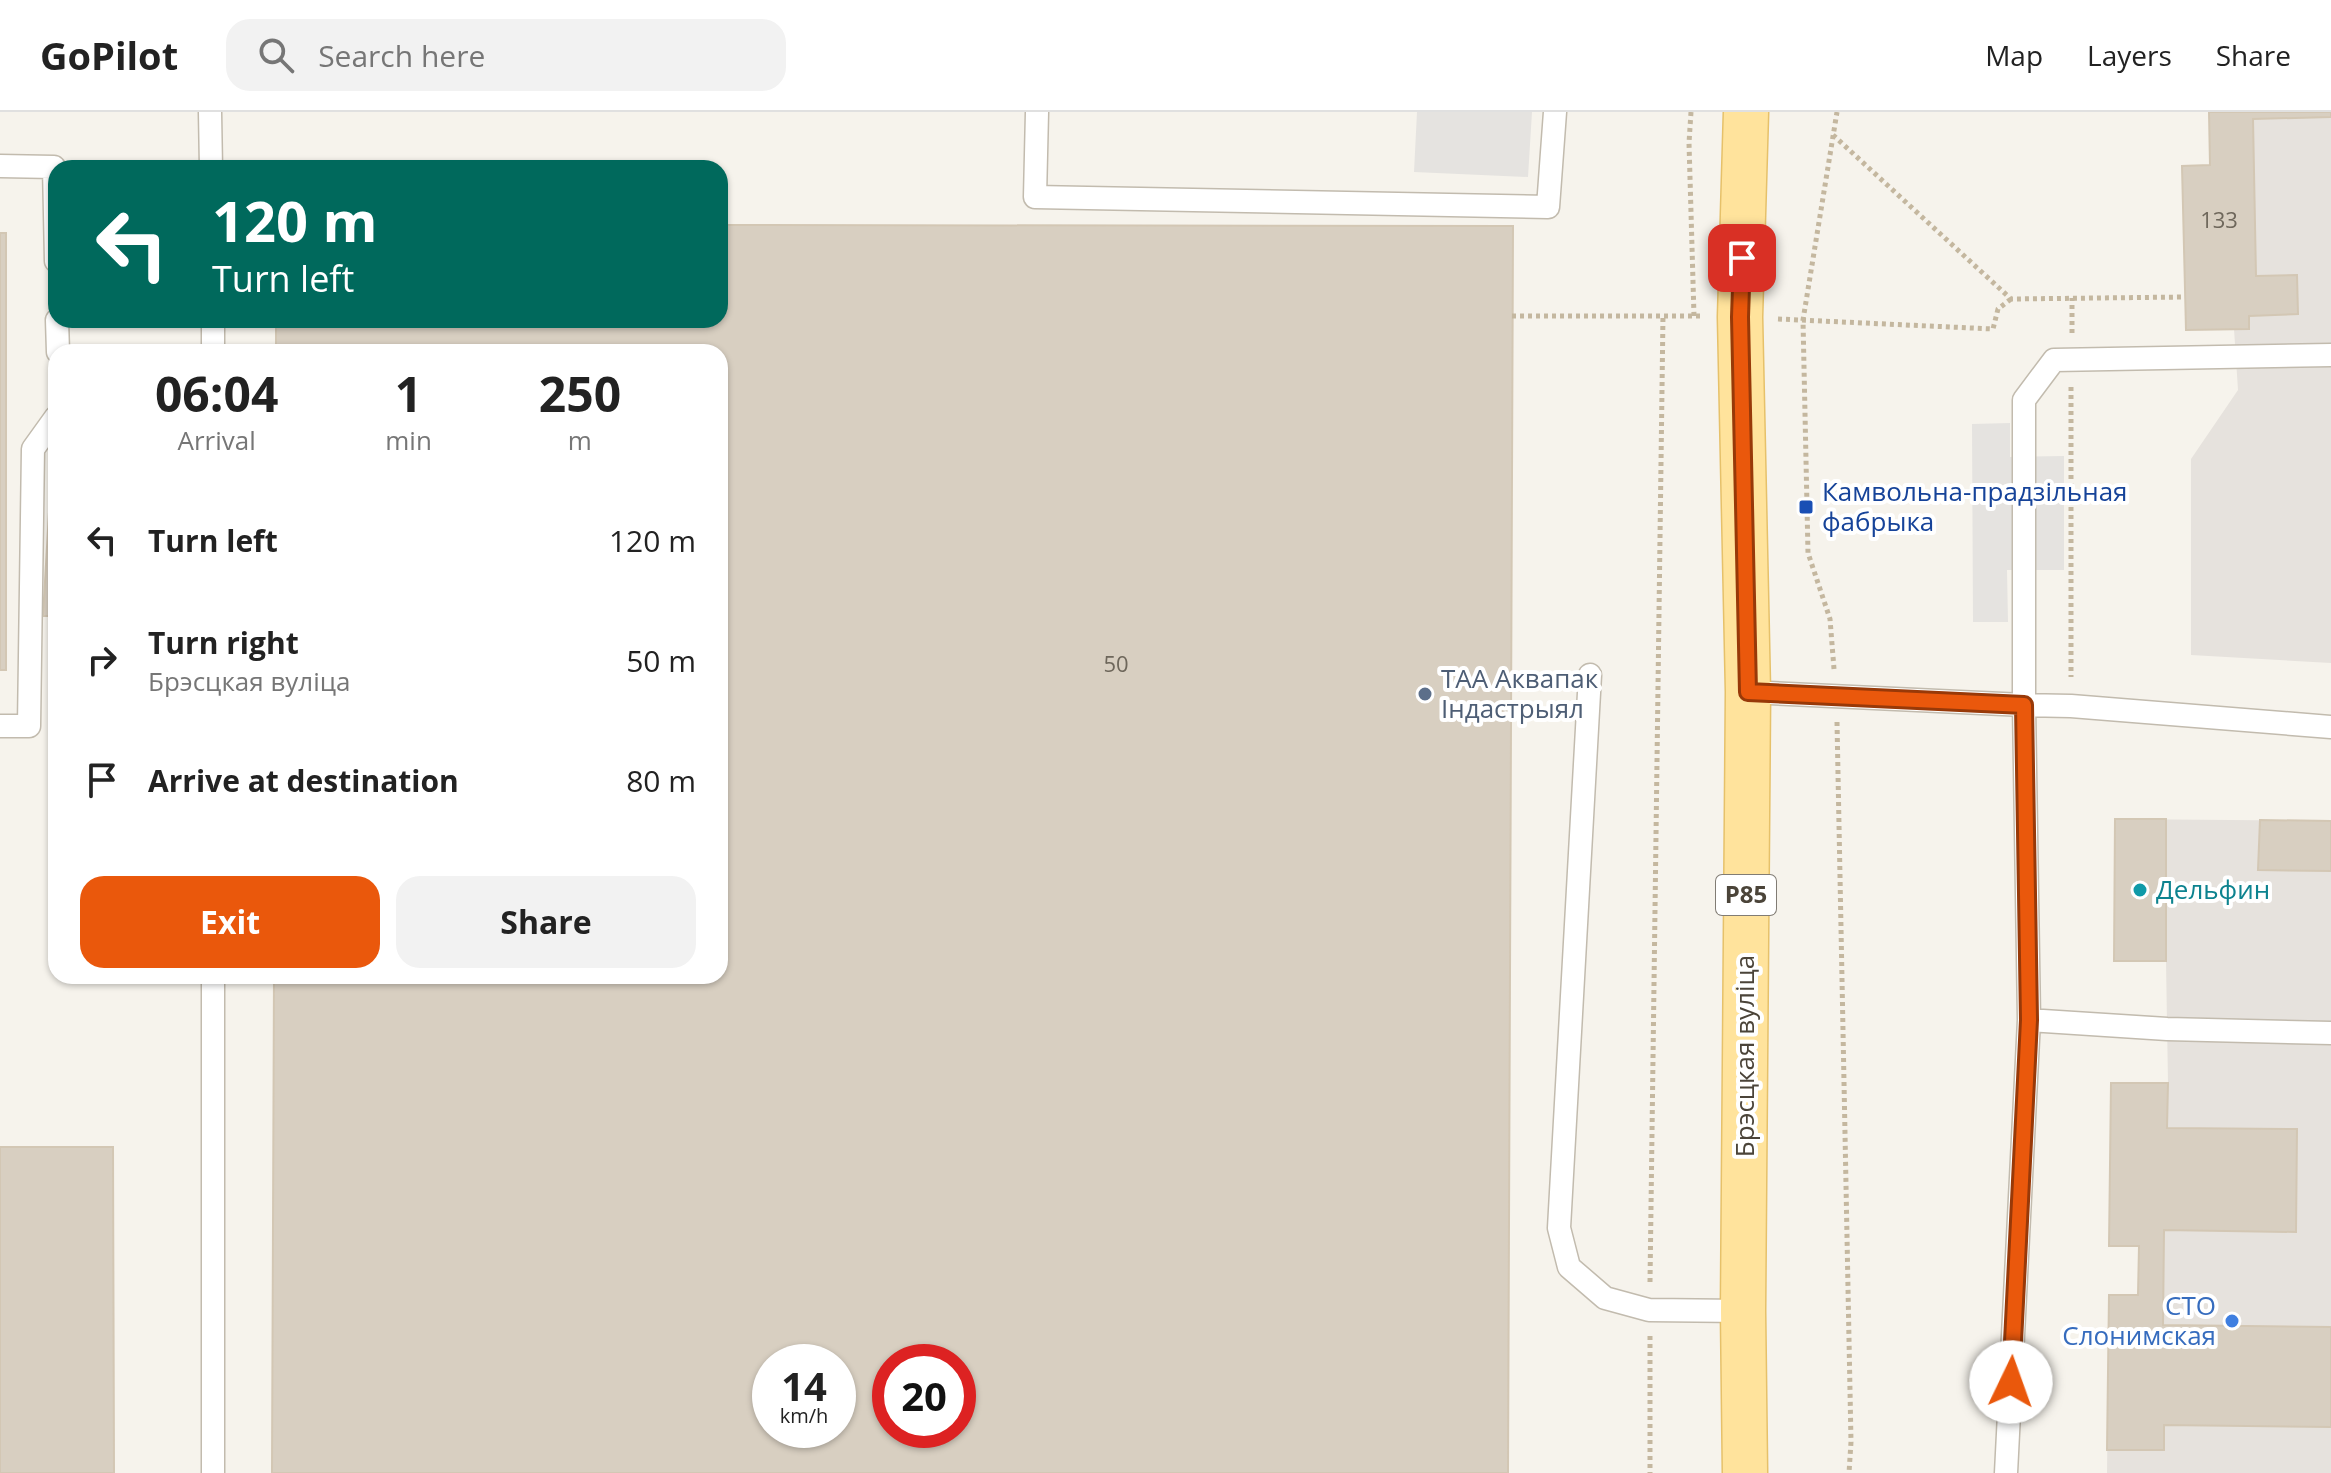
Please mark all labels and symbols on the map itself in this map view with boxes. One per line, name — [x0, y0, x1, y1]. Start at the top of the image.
house number: 133 — [2200, 204, 2238, 234]
pin — [1708, 224, 1776, 292]
place label: Камвольна-прадзільная фабрыка — [1822, 473, 2128, 539]
marker: Камвольна-прадзільная фабрыка — [1797, 498, 1815, 516]
house number: 50 — [1103, 648, 1129, 678]
place label: ТАА Аквапак Індастрыял — [1441, 660, 1599, 726]
marker: ТАА Аквапак Індастрыял — [1416, 685, 1434, 703]
place label: Дельфин — [2156, 871, 2270, 907]
road number: Р85 — [1716, 875, 1776, 915]
marker: Дельфин — [2131, 881, 2149, 899]
street label: Брэсцкая вуліца — [1726, 955, 1762, 1157]
place label: СТО Слонимская — [2062, 1287, 2216, 1353]
marker: СТО Слонимская — [2223, 1312, 2241, 1330]
position arrow — [1969, 1340, 2053, 1424]
speed limit sign: 20 — [872, 1344, 976, 1448]

